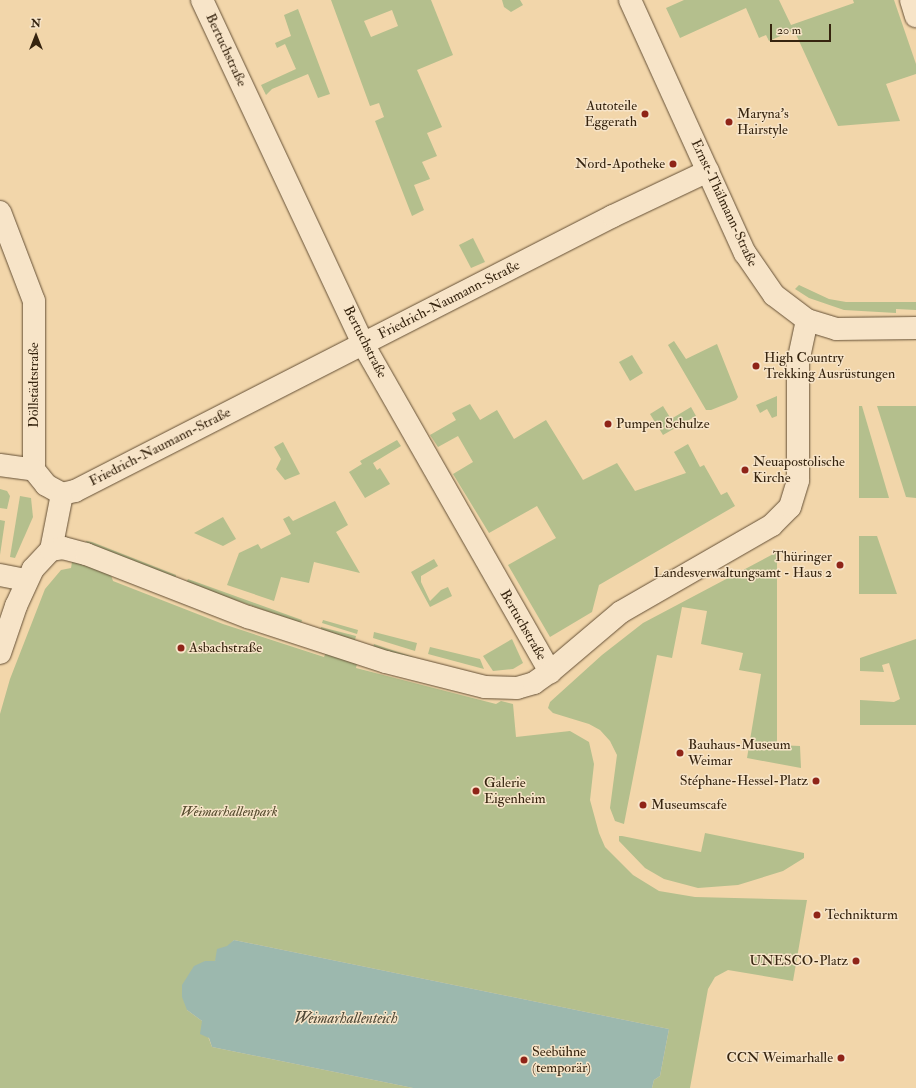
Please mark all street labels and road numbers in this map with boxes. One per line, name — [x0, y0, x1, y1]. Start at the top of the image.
street label: Bertuchstraße — [202, 11, 250, 89]
street label: Ernst-Thälmann-Straße — [687, 137, 761, 269]
street label: Friedrich-Naumann-Straße — [375, 257, 523, 343]
street label: Bertuchstraße — [340, 303, 390, 381]
street label: Döllstädtstraße — [26, 342, 42, 428]
street label: Friedrich-Naumann-Straße — [86, 404, 234, 490]
street label: Bertuchstraße — [496, 587, 550, 663]

